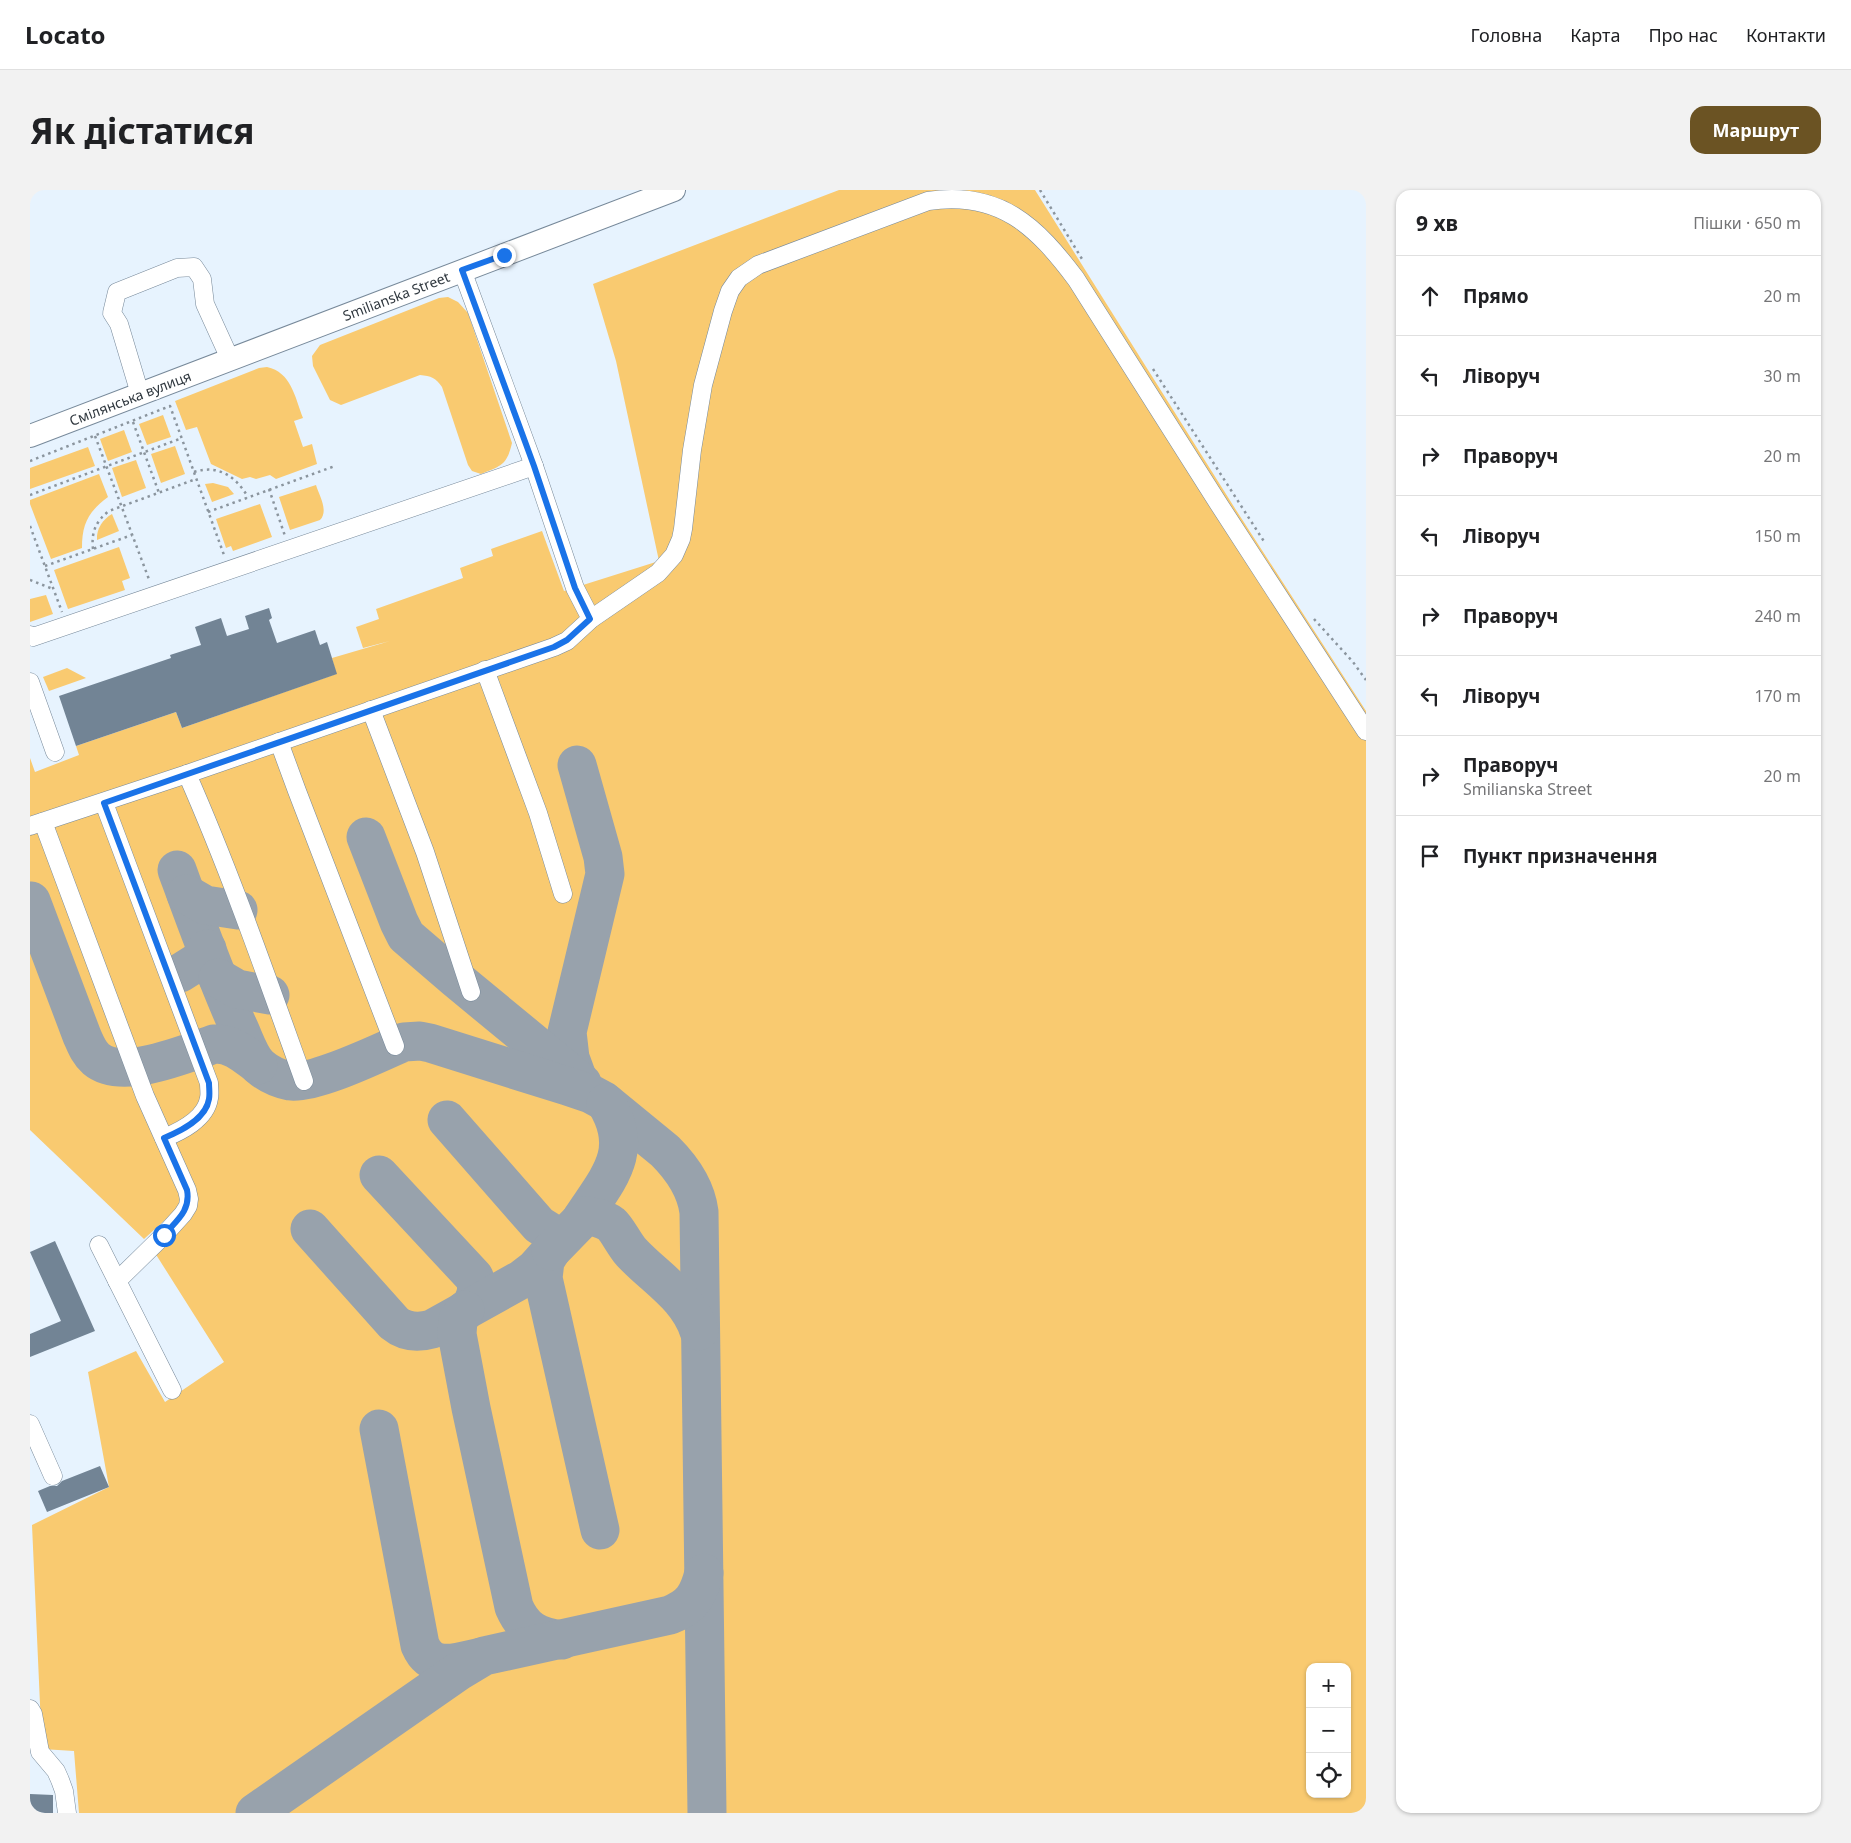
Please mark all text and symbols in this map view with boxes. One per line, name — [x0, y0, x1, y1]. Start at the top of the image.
text: Locato — [25, 18, 106, 51]
text: Головна — [1471, 23, 1542, 47]
text: Карта — [1570, 23, 1620, 47]
text: Про нас — [1648, 23, 1718, 47]
text: Контакти — [1746, 23, 1826, 47]
button: Маршрут — [1690, 106, 1821, 154]
text: Як дістатися — [30, 107, 255, 154]
text: 9 хв — [1416, 209, 1458, 237]
text: Пішки · 650 m — [1693, 212, 1801, 234]
route end — [493, 244, 516, 267]
street label: Smilianska Street — [340, 267, 452, 325]
icon: ahead — [1416, 282, 1444, 310]
text: Прямо — [1463, 283, 1529, 309]
text: 20 m — [1764, 285, 1801, 307]
icon: left — [1416, 362, 1444, 390]
text: Ліворуч — [1463, 363, 1540, 389]
text: 30 m — [1764, 365, 1801, 387]
street label: Смілянська вулиця — [66, 366, 194, 430]
icon: right — [1416, 442, 1444, 470]
text: Праворуч — [1463, 443, 1558, 469]
text: 20 m — [1764, 445, 1801, 467]
icon: left — [1416, 522, 1444, 550]
text: Ліворуч — [1463, 523, 1540, 549]
text: 150 m — [1754, 525, 1801, 547]
icon: right — [1416, 602, 1444, 630]
text: Праворуч — [1463, 603, 1558, 629]
text: 240 m — [1754, 605, 1801, 627]
icon: left — [1416, 682, 1444, 710]
text: Ліворуч — [1463, 683, 1540, 709]
text: 170 m — [1754, 685, 1801, 707]
text: Праворуч — [1463, 752, 1558, 778]
icon: right — [1416, 762, 1444, 790]
text: 20 m — [1764, 765, 1801, 787]
text: Smilianska Street — [1463, 778, 1592, 800]
icon: arrive — [1416, 842, 1444, 870]
text: Пункт призначення — [1463, 843, 1657, 869]
route start — [153, 1224, 176, 1247]
map controls — [1306, 1663, 1351, 1798]
button: + — [1306, 1663, 1351, 1708]
button: − — [1306, 1708, 1351, 1753]
button: locate — [1306, 1753, 1351, 1798]

